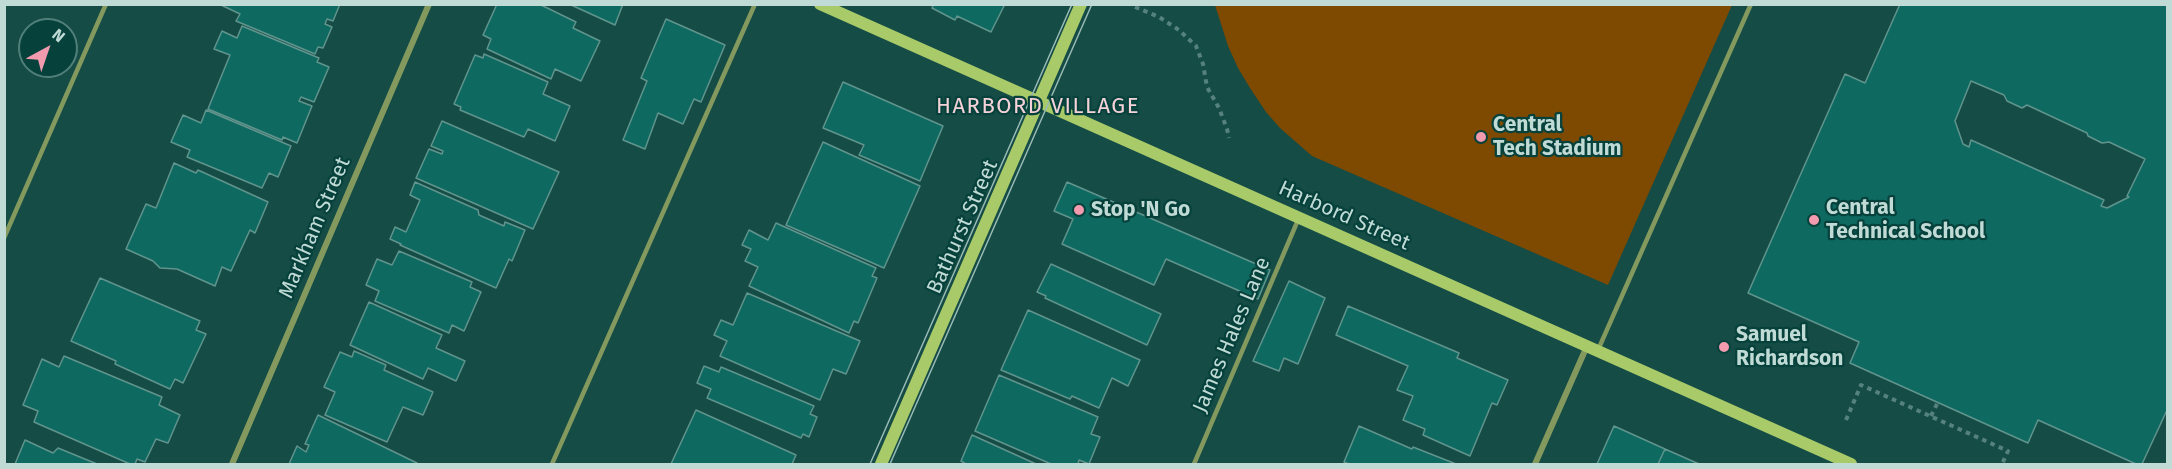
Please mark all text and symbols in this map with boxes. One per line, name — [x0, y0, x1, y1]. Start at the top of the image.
north arrow — [18, 18, 78, 78]
text: N — [48, 25, 69, 46]
district label: HARBORD VILLAGE — [936, 94, 1140, 120]
place label: Central Tech Stadium — [1493, 112, 1622, 162]
marker: Central Tech Stadium — [1474, 130, 1488, 144]
street label: Markham Street — [274, 154, 356, 302]
street label: Bathurst Street — [922, 156, 1004, 298]
street label: Harbord Street — [1274, 176, 1414, 256]
place label: Central Technical School — [1826, 195, 1985, 245]
place label: Stop 'N Go — [1091, 197, 1190, 223]
marker: Stop 'N Go — [1072, 203, 1086, 217]
marker: Central Technical School — [1807, 213, 1821, 227]
street label: James Hales Lane — [1188, 253, 1276, 417]
place label: Samuel Richardson — [1736, 322, 1843, 372]
marker: Samuel Richardson — [1717, 340, 1731, 354]

